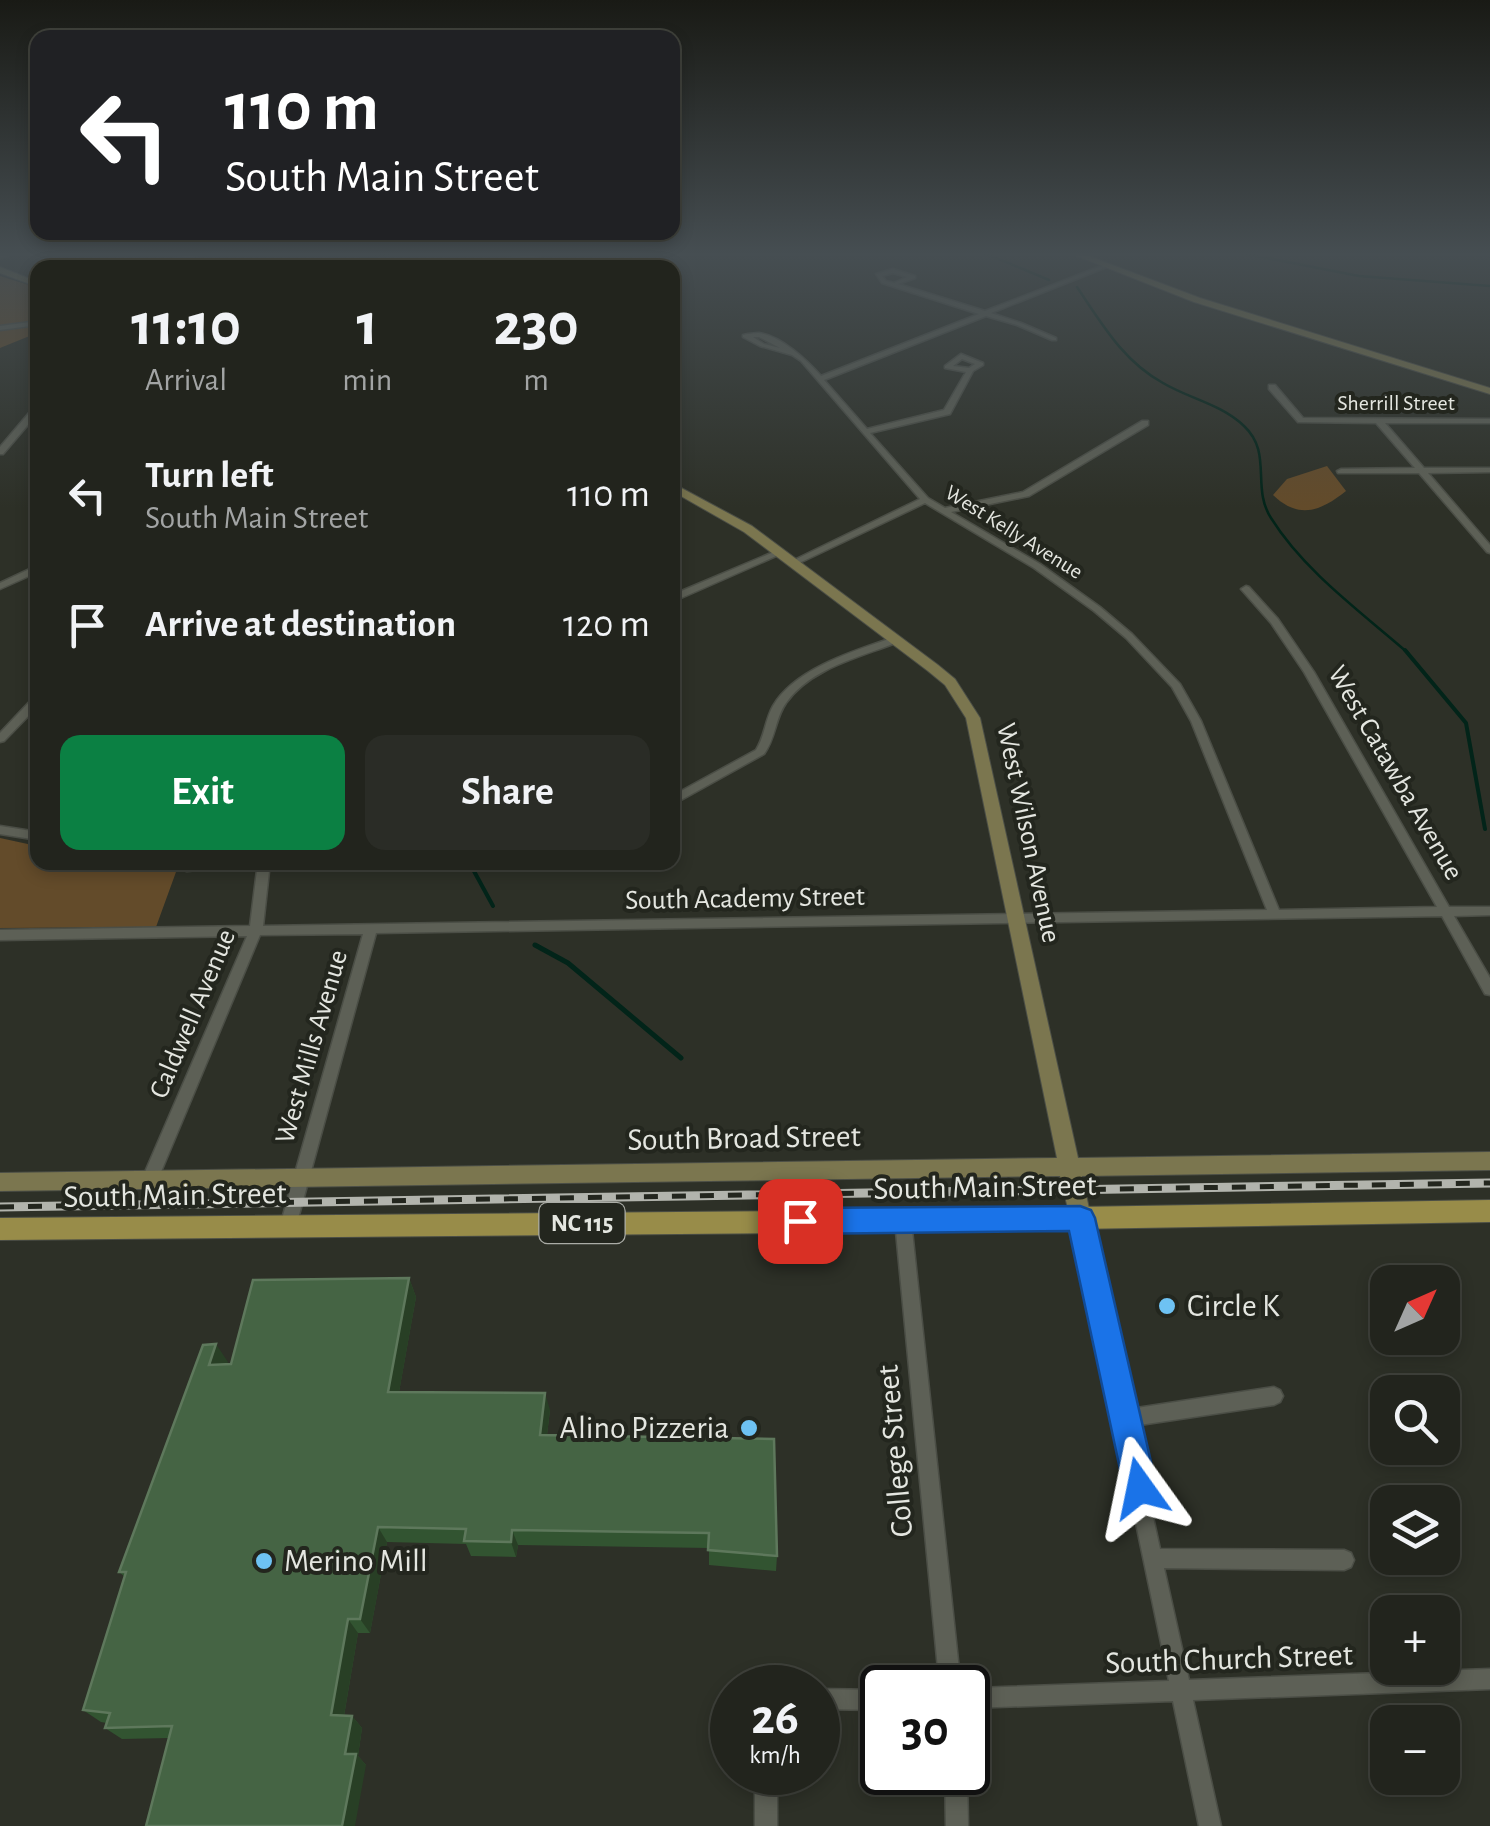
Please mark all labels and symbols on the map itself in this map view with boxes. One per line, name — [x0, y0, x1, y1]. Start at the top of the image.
street label: Sherrill Street — [1337, 392, 1455, 414]
street label: West Kelly Avenue — [941, 481, 1087, 583]
street label: West Catawba Avenue — [1322, 661, 1468, 885]
street label: West Wilson Avenue — [991, 721, 1065, 945]
street label: South Academy Street — [625, 883, 865, 915]
street label: Caldwell Avenue — [145, 926, 241, 1102]
street label: West Mills Avenue — [271, 947, 353, 1147]
street label: South Broad Street — [627, 1120, 861, 1156]
street label: South Main Street — [873, 1169, 1097, 1205]
street label: South Main Street — [63, 1177, 287, 1213]
pin — [758, 1179, 843, 1264]
road number: NC 115 — [540, 1203, 624, 1243]
north arrow — [1370, 1265, 1460, 1355]
place label: Circle K — [1187, 1290, 1280, 1322]
marker: Circle K — [1156, 1295, 1178, 1317]
street label: College Street — [872, 1363, 918, 1539]
place label: Alino Pizzeria — [559, 1412, 729, 1444]
marker: Alino Pizzeria — [738, 1417, 760, 1439]
position arrow — [1088, 1436, 1192, 1540]
place label: Merino Mill — [284, 1545, 428, 1577]
marker: Merino Mill — [253, 1550, 275, 1572]
street label: South Church Street — [1105, 1639, 1353, 1679]
speed limit sign: 30 — [860, 1665, 990, 1795]

